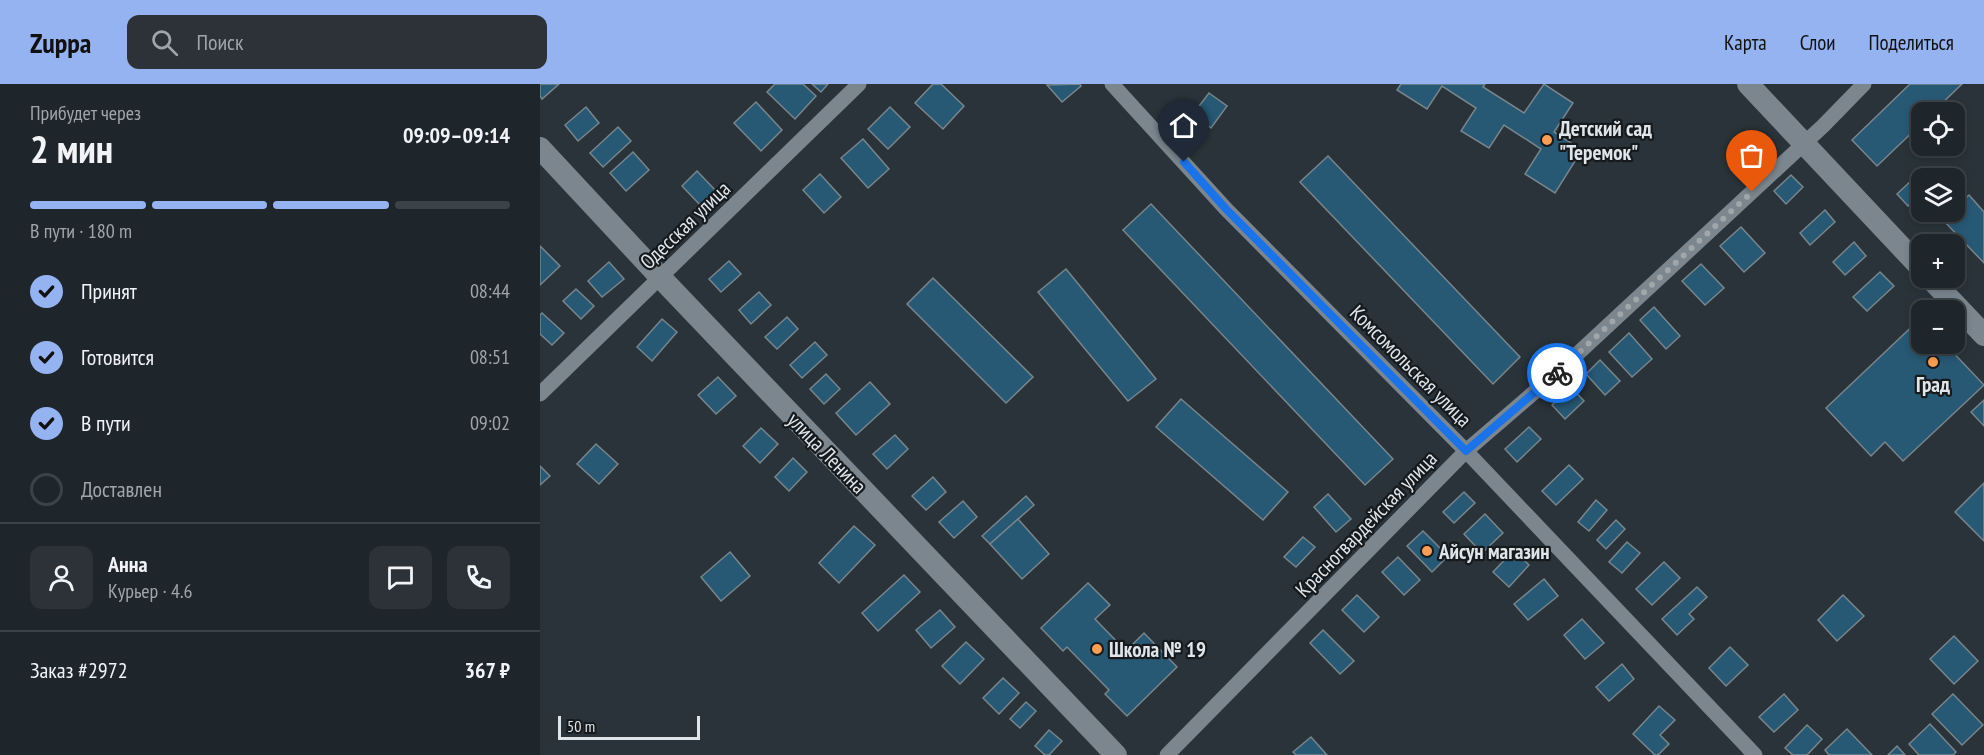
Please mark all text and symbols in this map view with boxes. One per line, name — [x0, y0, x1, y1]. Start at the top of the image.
search box — [127, 15, 547, 69]
text: Zuppa — [30, 24, 91, 61]
icon: search — [148, 26, 181, 59]
text: Поиск — [196, 28, 243, 56]
text: Карта — [1724, 29, 1767, 56]
text: Слои — [1800, 29, 1835, 56]
text: Поделиться — [1868, 29, 1954, 56]
text: Прибудет через — [30, 100, 141, 126]
pin — [1158, 100, 1209, 162]
map controls — [1911, 102, 1965, 354]
button: locate — [1911, 102, 1965, 156]
icon: home — [1167, 109, 1200, 142]
place label: Детский сад "Теремок" — [1559, 115, 1652, 166]
text: 09:09–09:14 — [403, 121, 510, 149]
text: 2 мин — [30, 123, 113, 174]
pin — [1726, 130, 1777, 192]
marker: Детский сад "Теремок" — [1540, 133, 1554, 147]
icon: bag — [1735, 139, 1768, 172]
button: layers — [1911, 168, 1965, 222]
street label: Одесская улица — [634, 175, 736, 275]
text: В пути · 180 m — [30, 218, 132, 244]
button: + — [1911, 234, 1965, 288]
icon: check — [30, 275, 63, 308]
text: Принят — [81, 277, 137, 305]
text: 08:44 — [470, 278, 510, 304]
street label: Комсомольская улица — [1344, 299, 1478, 433]
button: − — [1911, 300, 1965, 354]
icon: check — [30, 341, 63, 374]
text: Готовится — [81, 343, 154, 371]
courier — [1527, 343, 1587, 403]
text: 08:51 — [470, 344, 510, 370]
marker: Град — [1926, 355, 1940, 369]
icon: bike — [1541, 357, 1574, 390]
place label: Град — [1916, 371, 1950, 398]
icon: check — [30, 407, 63, 440]
street label: улица Ленина — [782, 407, 872, 499]
text: В пути — [81, 409, 131, 437]
text: 09:02 — [470, 410, 510, 436]
street label: Красногвардейская улица — [1289, 445, 1443, 603]
text: Доставлен — [81, 475, 162, 503]
place label: Айсун магазин — [1438, 538, 1550, 565]
marker: Айсун магазин — [1420, 544, 1434, 558]
button: person — [30, 546, 93, 609]
button: chat — [369, 546, 432, 609]
button: phone — [447, 546, 510, 609]
text: Анна — [108, 550, 148, 578]
text: Курьер · 4.6 — [108, 578, 193, 604]
place label: Школа № 19 — [1109, 636, 1206, 663]
marker: Школа № 19 — [1090, 642, 1104, 656]
text: Заказ #2972 — [30, 656, 128, 684]
text: 367 ₽ — [464, 656, 510, 684]
scale bar — [558, 713, 700, 740]
text: 50 m — [567, 716, 595, 736]

